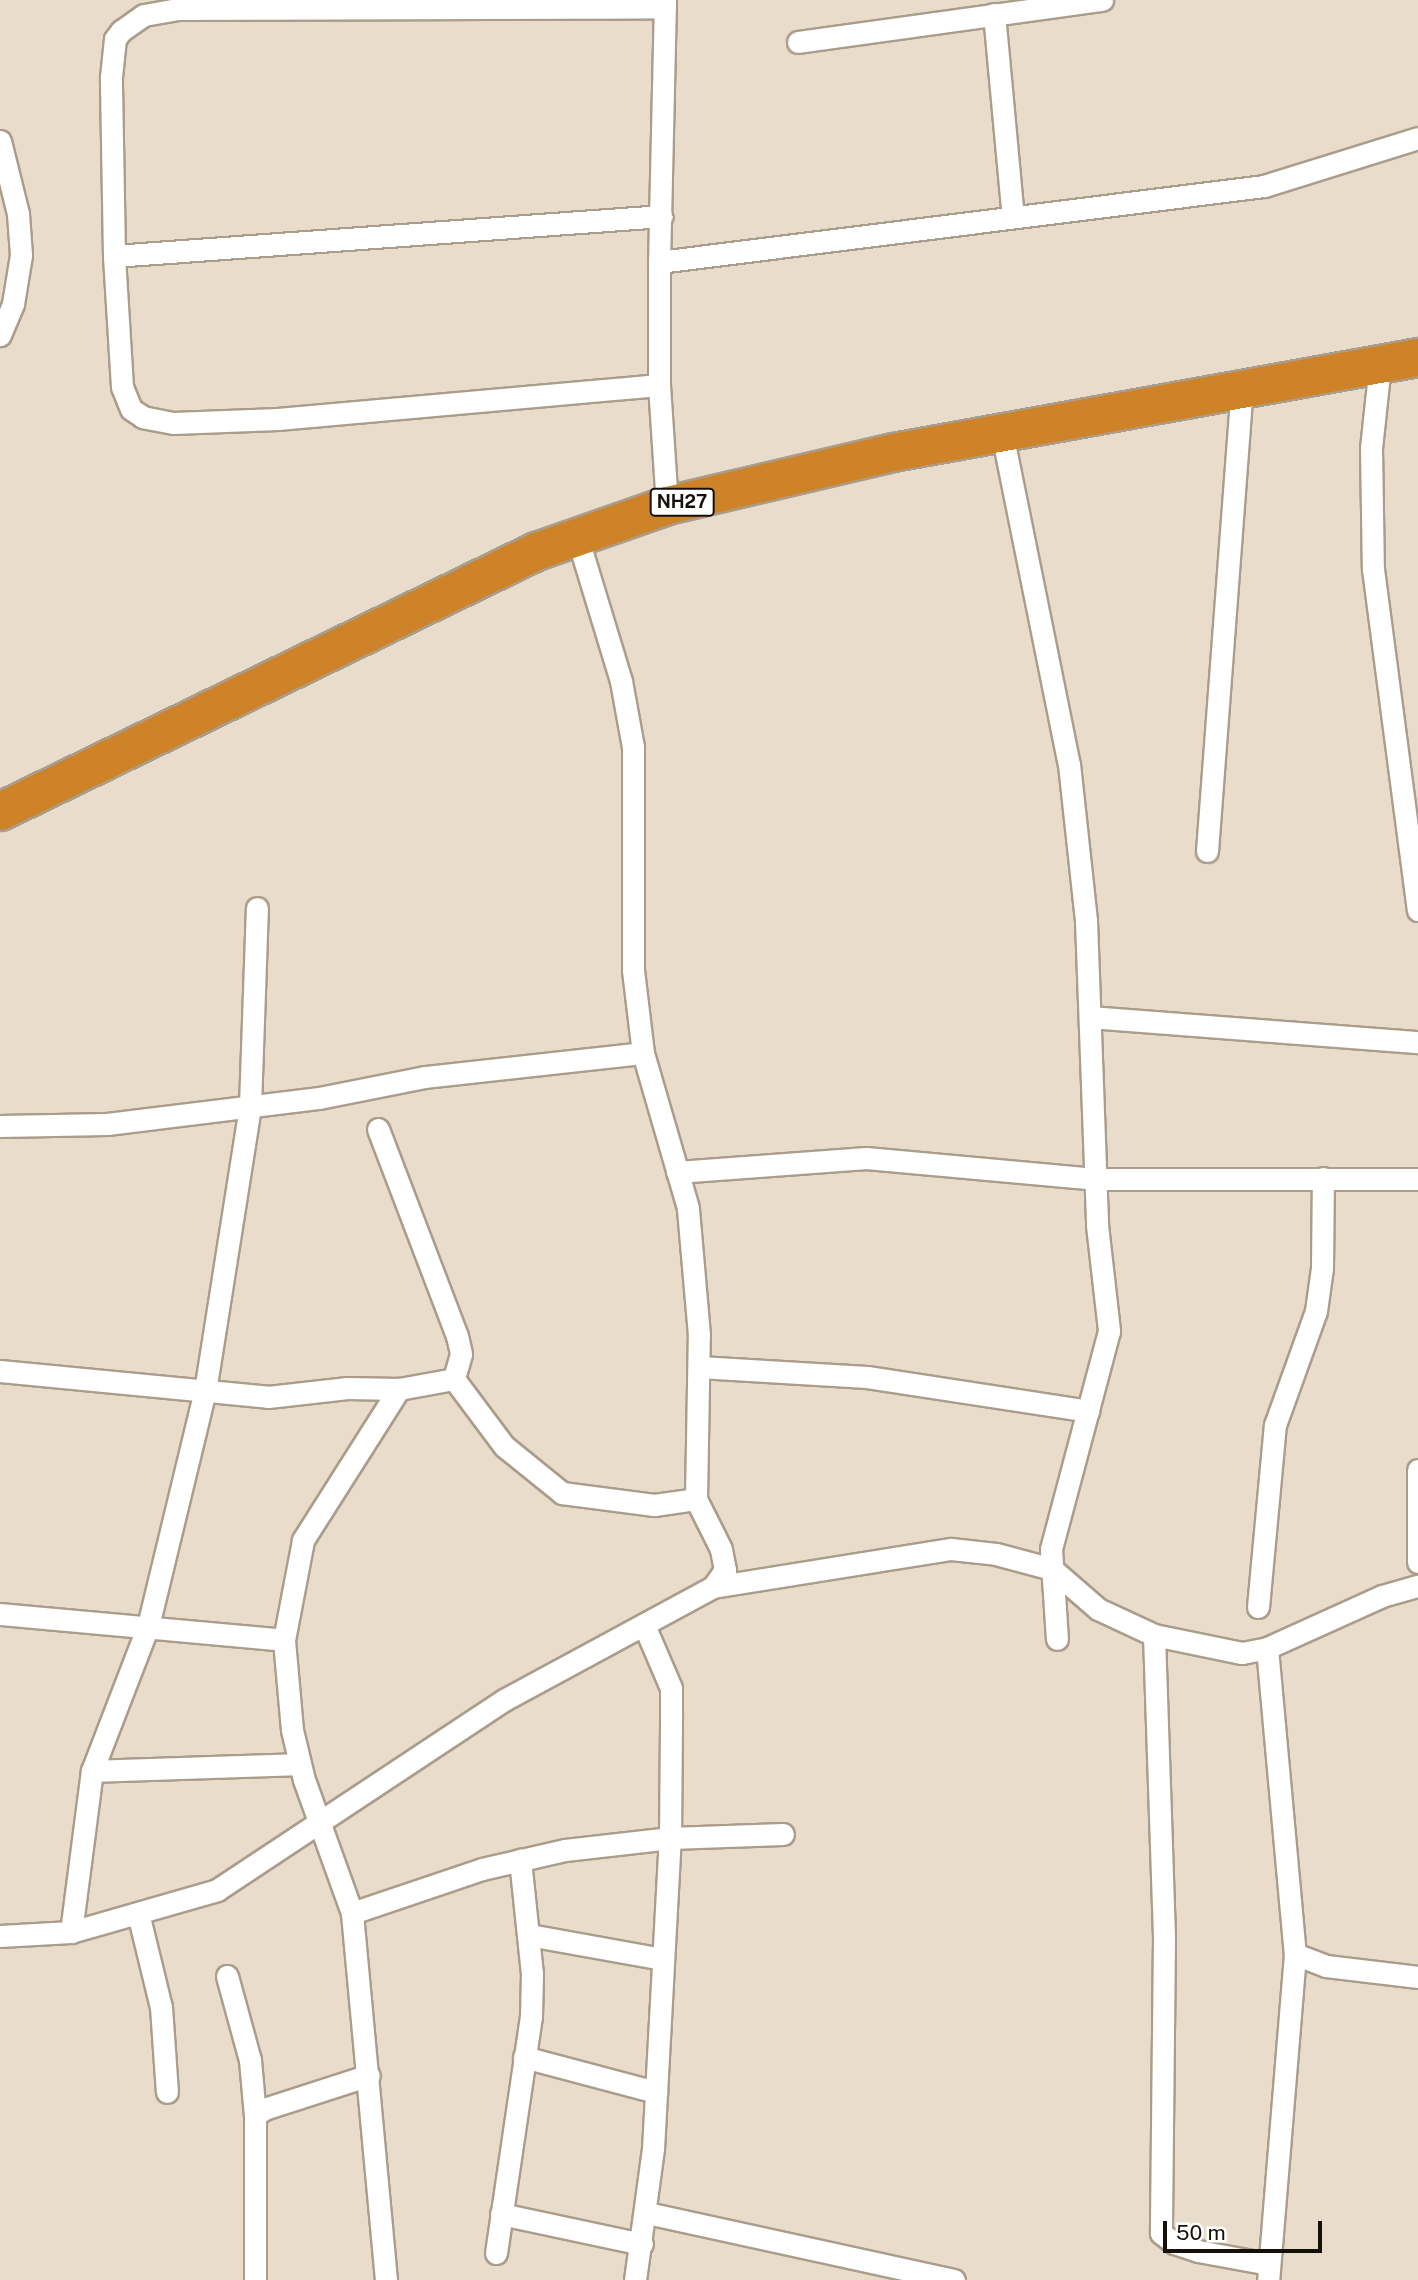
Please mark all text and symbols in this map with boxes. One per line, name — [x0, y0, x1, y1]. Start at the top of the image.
road number: NH27 — [649, 488, 715, 516]
scale bar — [1166, 2206, 1325, 2250]
text: 50 m — [1176, 2220, 1226, 2245]

